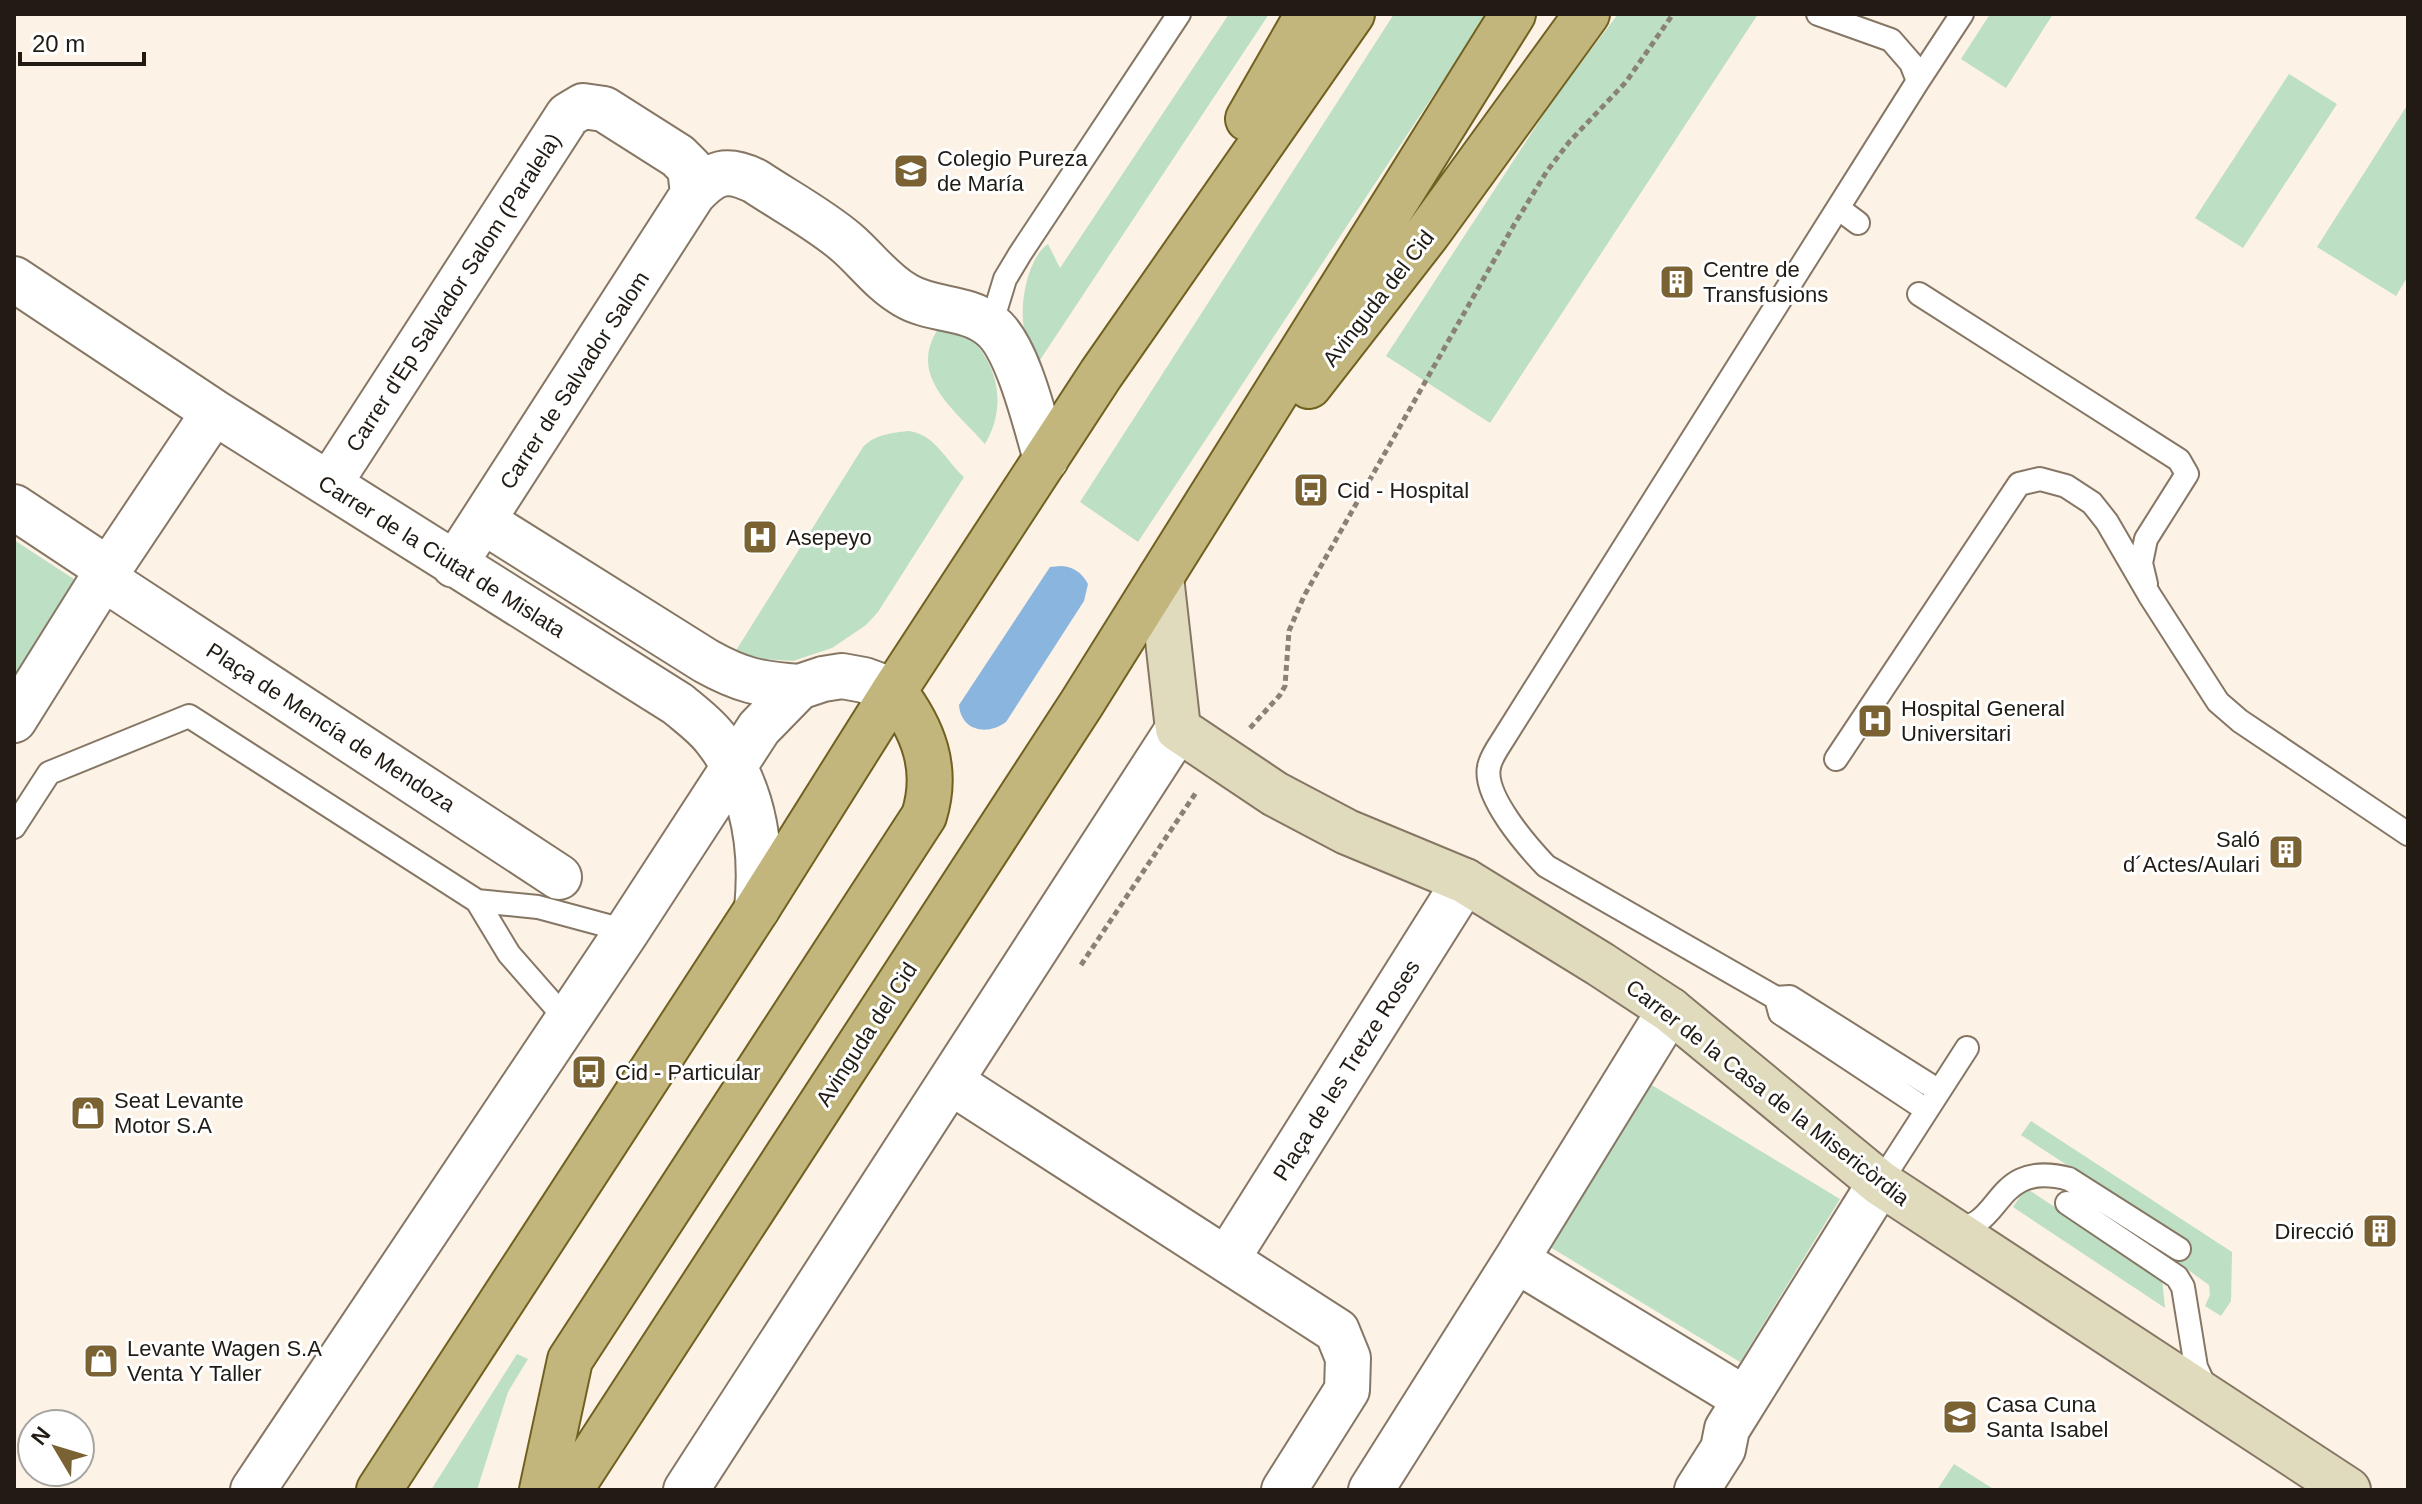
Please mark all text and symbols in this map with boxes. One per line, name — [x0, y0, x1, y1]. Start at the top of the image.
scale bar — [20, 16, 144, 66]
text: 20 m — [32, 30, 85, 57]
street label: Carrer d'Ep Salvador Salom (Paralela) — [341, 128, 566, 456]
place label: Colegio Pureza de María — [937, 146, 1088, 196]
school or university icon: Colegio Pureza de María — [892, 152, 930, 190]
street label: Avinguda del Cid — [1317, 225, 1439, 371]
place label: Centre de Transfusions — [1703, 257, 1828, 307]
building icon: Centre de Transfusions — [1658, 263, 1696, 301]
street label: Carrer de Salvador Salom — [495, 267, 654, 494]
street label: Carrer de la Ciutat de Mislata — [314, 470, 570, 643]
bus stop icon: Cid - Hospital — [1292, 471, 1330, 509]
place label: Cid - Hospital — [1337, 478, 1469, 503]
hospital icon: Asepeyo — [741, 518, 779, 556]
place label: Asepeyo — [786, 525, 872, 550]
street label: Plaça de Mencía de Mendoza — [202, 638, 460, 818]
place label: Hospital General Universitari — [1901, 696, 2065, 746]
hospital icon: Hospital General Universitari — [1856, 702, 1894, 740]
place label: Saló d´Actes/Aulari — [2123, 827, 2260, 877]
building icon: Saló d´Actes/Aulari — [2267, 833, 2305, 871]
street label: Plaça de les Tretze Roses — [1268, 955, 1425, 1185]
street label: Avinguda del Cid — [811, 958, 922, 1111]
street label: Carrer de la Casa de la Misericòrdia — [1621, 974, 1915, 1211]
bus stop icon: Cid - Particular — [570, 1053, 608, 1091]
place label: Cid - Particular — [615, 1060, 760, 1085]
place label: Seat Levante Motor S.A — [114, 1088, 244, 1138]
shop icon: Seat Levante Motor S.A — [69, 1094, 107, 1132]
building icon: Direcció — [2361, 1212, 2399, 1250]
place label: Direcció — [2275, 1219, 2354, 1244]
place label: Levante Wagen S.A Venta Y Taller — [127, 1336, 322, 1386]
shop icon: Levante Wagen S.A Venta Y Taller — [82, 1342, 120, 1380]
place label: Casa Cuna Santa Isabel — [1986, 1392, 2108, 1442]
school or university icon: Casa Cuna Santa Isabel — [1941, 1398, 1979, 1436]
north arrow — [16, 1408, 96, 1488]
text: N — [26, 1422, 55, 1450]

